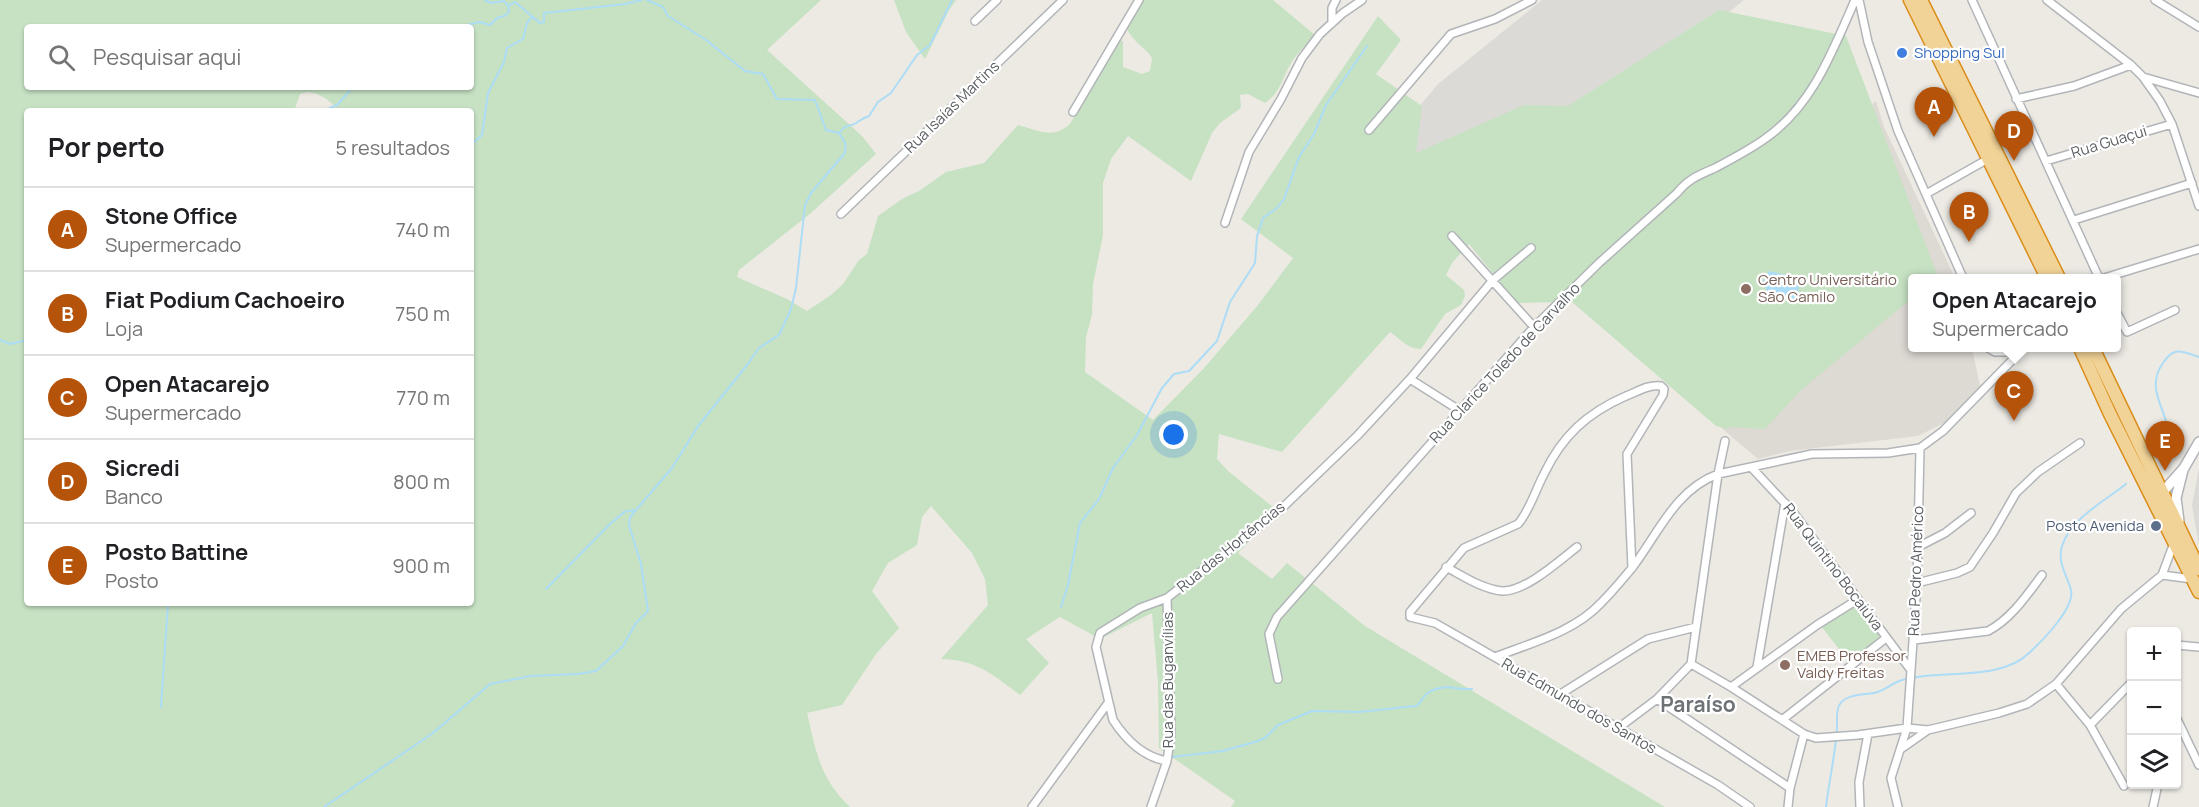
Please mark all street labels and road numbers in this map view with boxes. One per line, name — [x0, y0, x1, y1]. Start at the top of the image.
street label: Rua Isaías Martins — [899, 56, 1004, 158]
street label: Rua Guaçui — [2068, 120, 2149, 163]
street label: Rua Clarice Toledo de Carvalho — [1424, 278, 1585, 448]
street label: Rua das Hortências — [1172, 496, 1289, 597]
street label: Rua Quintino Bocaiúva — [1778, 499, 1888, 635]
street label: Rua Pedro Américo — [1903, 505, 1928, 636]
street label: Rua das Buganvílias — [1157, 612, 1178, 748]
street label: Rua Edmundo dos Santos — [1498, 653, 1661, 759]

